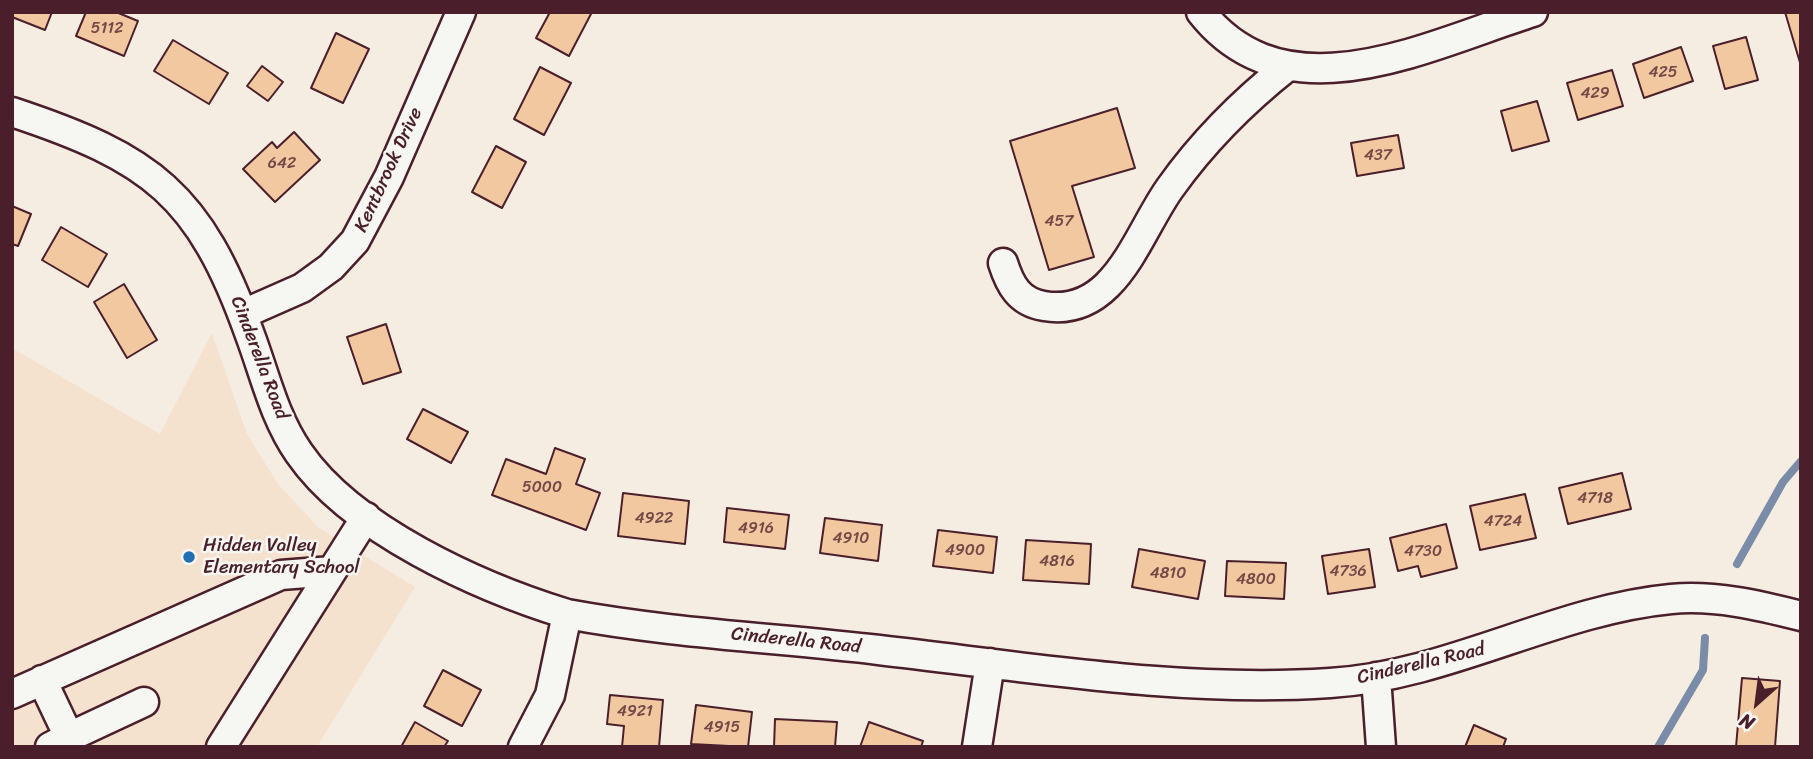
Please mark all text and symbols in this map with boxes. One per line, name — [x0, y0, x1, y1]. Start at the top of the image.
house number: 5112 — [91, 19, 123, 39]
house number: 425 — [1648, 63, 1678, 83]
house number: 429 — [1580, 84, 1610, 104]
street label: Kentbrook Drive — [350, 104, 428, 236]
house number: 437 — [1364, 146, 1392, 166]
house number: 642 — [268, 154, 296, 174]
house number: 457 — [1045, 212, 1073, 232]
street label: Cinderella Road — [225, 293, 293, 423]
house number: 5000 — [522, 478, 562, 498]
house number: 4718 — [1577, 489, 1613, 509]
house number: 4922 — [635, 509, 673, 529]
house number: 4724 — [1484, 512, 1522, 532]
house number: 4916 — [738, 519, 774, 539]
house number: 4910 — [833, 529, 869, 549]
place label: Hidden Valley Elementary School — [203, 535, 360, 579]
house number: 4900 — [945, 541, 985, 561]
house number: 4730 — [1404, 542, 1442, 562]
marker: Hidden Valley Elementary School — [181, 549, 197, 565]
house number: 4816 — [1039, 552, 1075, 572]
house number: 4736 — [1329, 562, 1367, 582]
house number: 4810 — [1150, 564, 1186, 584]
house number: 4800 — [1236, 570, 1276, 590]
street label: Cinderella Road — [730, 623, 862, 659]
street label: Cinderella Road — [1355, 638, 1487, 690]
north arrow — [1722, 668, 1792, 738]
house number: 4921 — [617, 702, 653, 722]
text: N — [1733, 704, 1760, 740]
house number: 4915 — [704, 718, 740, 738]

